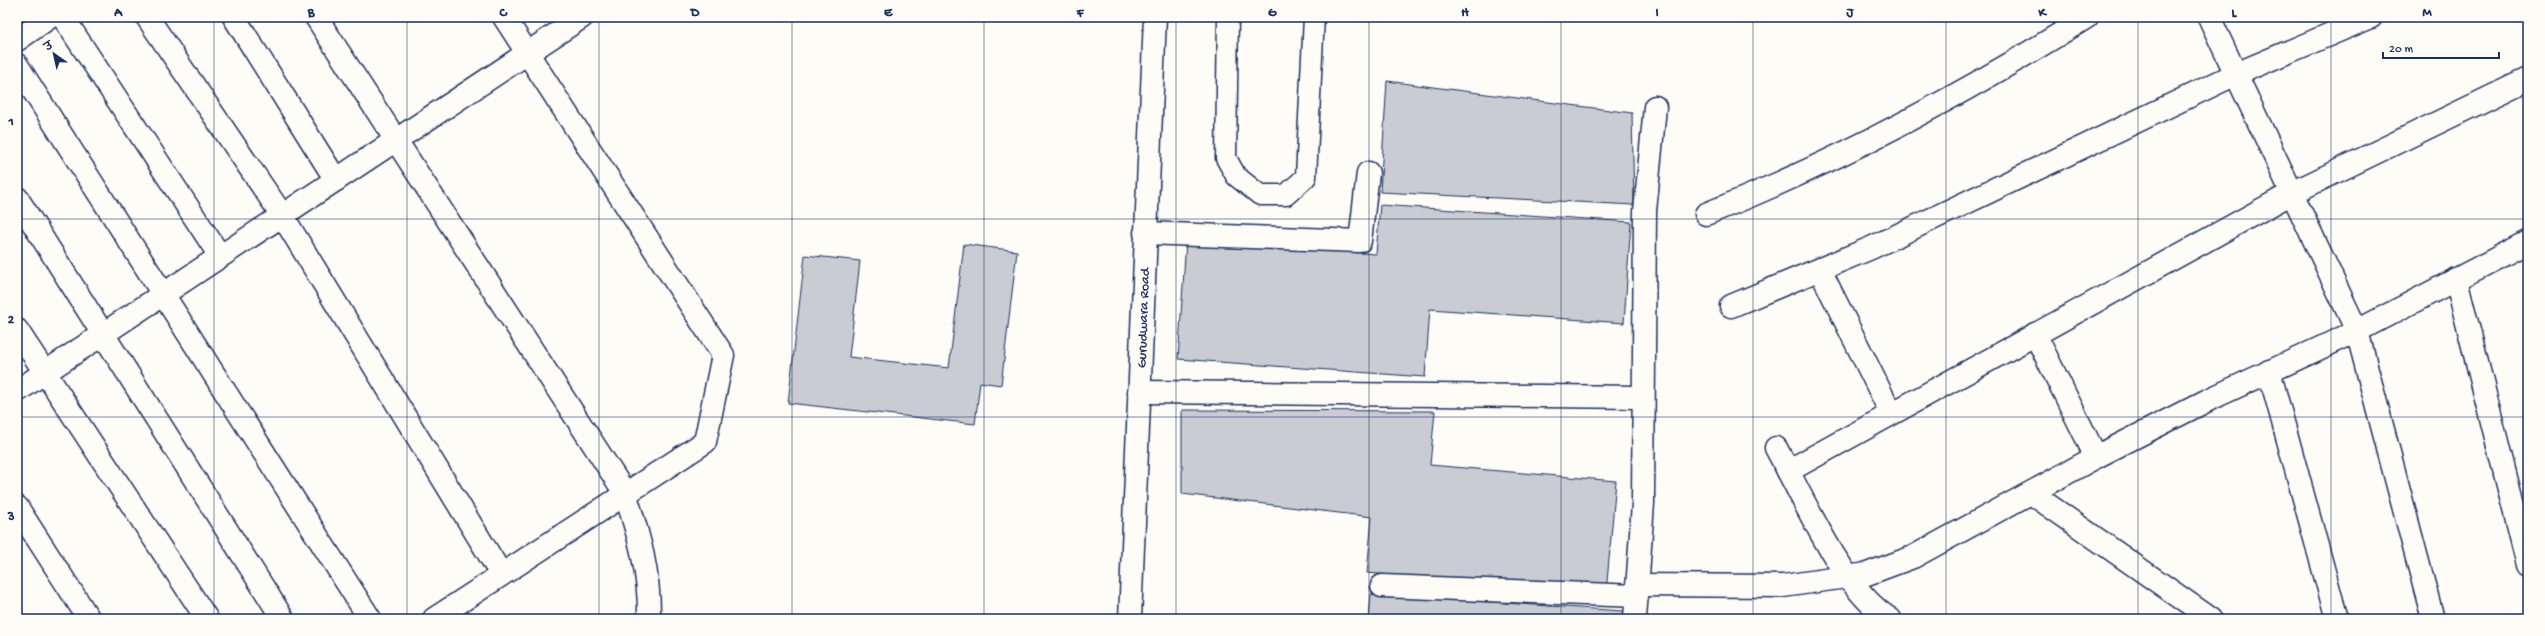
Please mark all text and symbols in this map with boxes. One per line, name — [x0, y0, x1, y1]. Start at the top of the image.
text: A — [113, 6, 123, 21]
text: B — [307, 6, 316, 21]
text: C — [498, 6, 508, 21]
text: D — [690, 6, 700, 21]
text: E — [884, 6, 893, 21]
text: F — [1076, 6, 1085, 21]
text: G — [1268, 6, 1277, 21]
text: H — [1461, 6, 1469, 21]
text: I — [1655, 6, 1659, 21]
text: J — [1846, 6, 1855, 21]
text: K — [2037, 6, 2047, 21]
text: L — [2232, 6, 2238, 21]
text: M — [2422, 6, 2432, 21]
north arrow — [34, 34, 74, 74]
scale bar — [2383, 34, 2499, 60]
text: उ — [42, 39, 57, 55]
text: 20 m — [2389, 43, 2414, 57]
text: 1 — [7, 115, 14, 130]
street label: Gurudwara Road — [1134, 266, 1155, 369]
text: 2 — [8, 313, 15, 328]
text: 3 — [7, 510, 15, 525]

